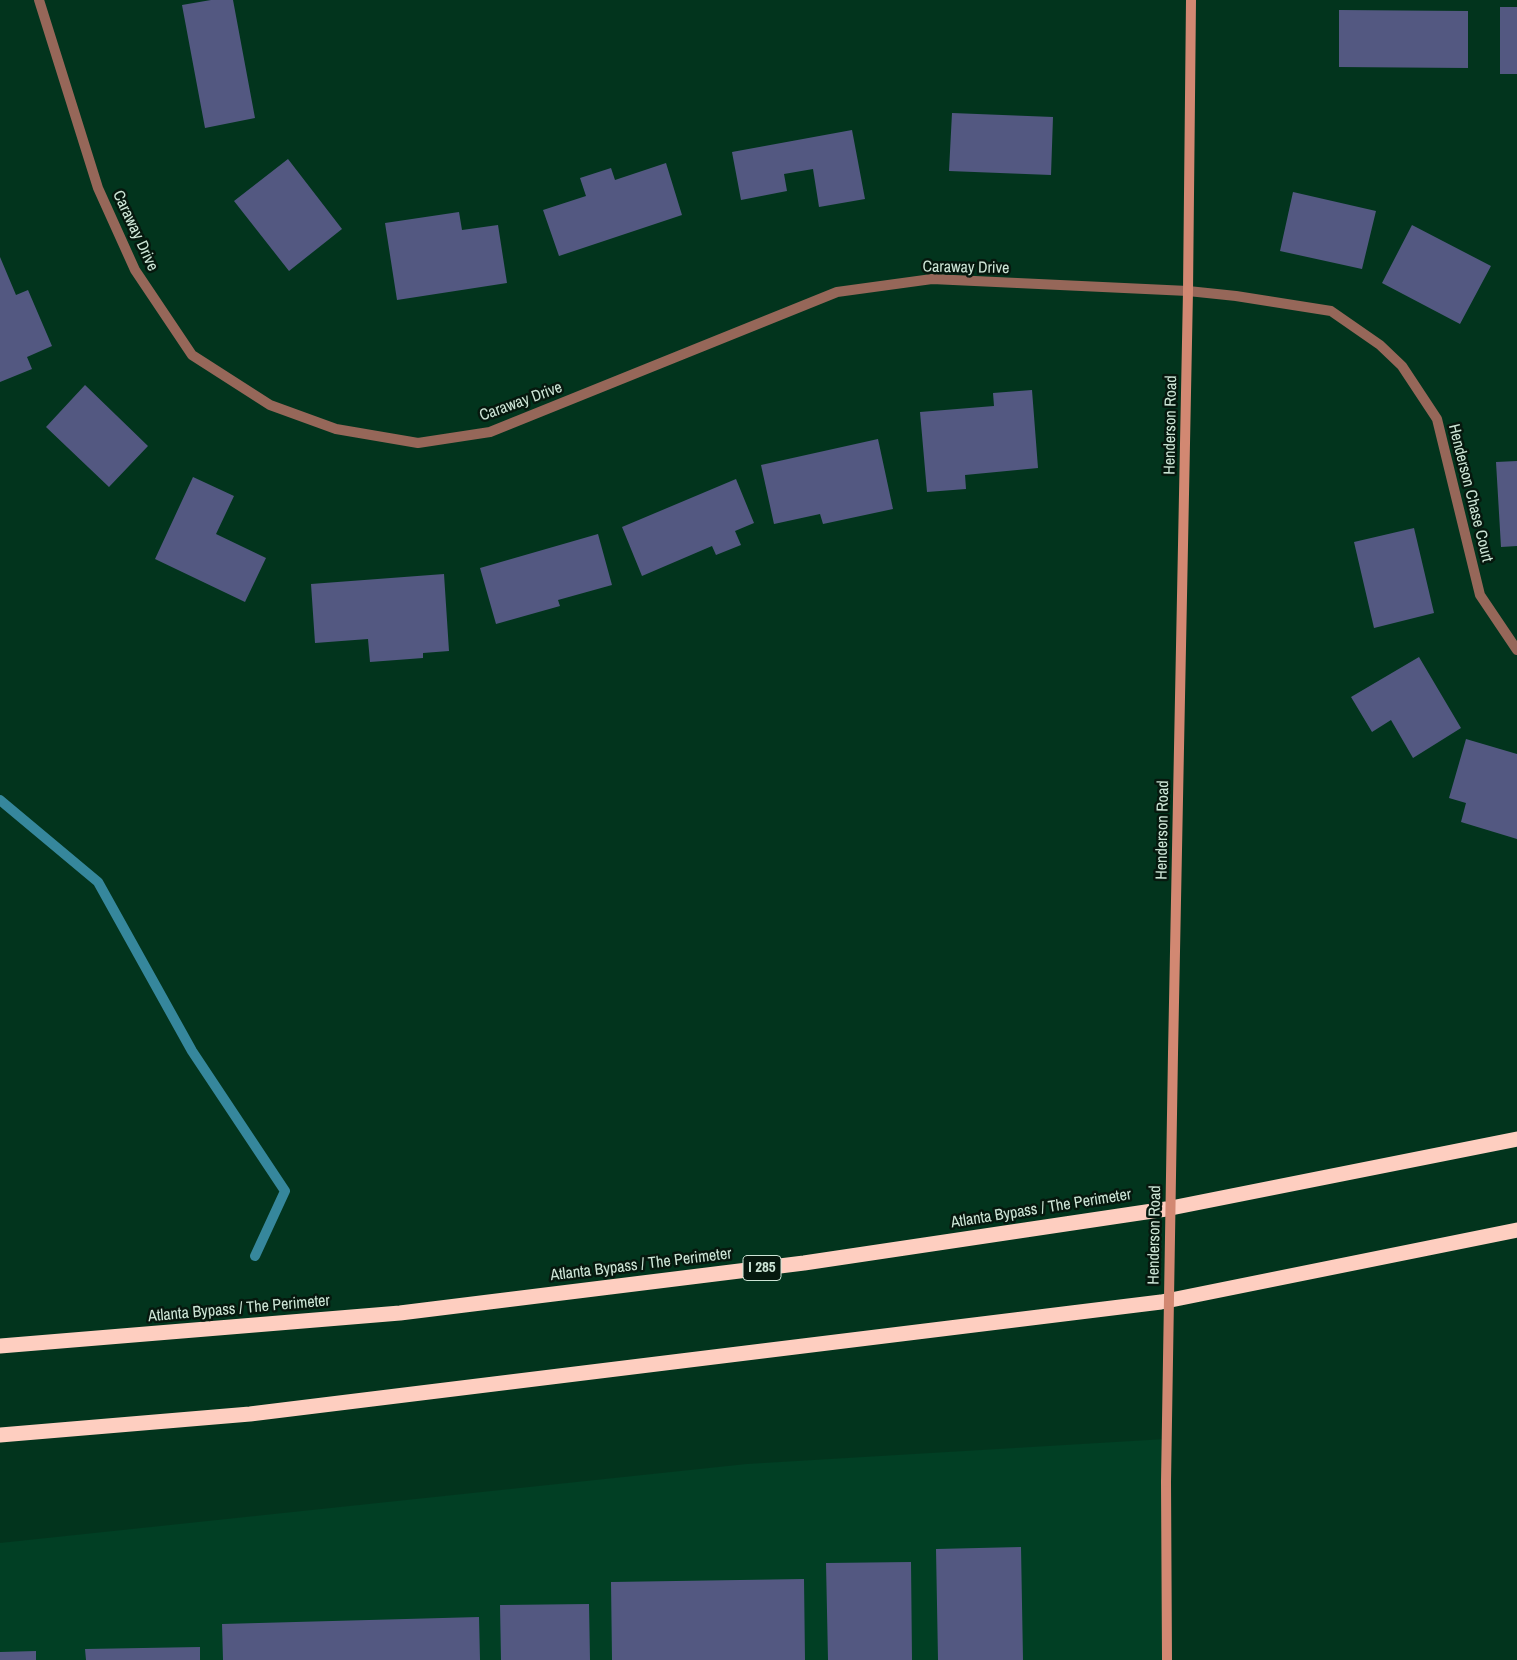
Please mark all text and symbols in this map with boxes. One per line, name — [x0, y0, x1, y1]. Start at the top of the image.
street label: Caraway Drive — [108, 188, 162, 274]
street label: Caraway Drive — [922, 258, 1010, 278]
street label: Henderson Road — [1161, 375, 1181, 475]
street label: Caraway Drive — [477, 378, 565, 426]
street label: Henderson Chase Court — [1444, 422, 1496, 564]
street label: Henderson Road — [1153, 780, 1173, 880]
street label: Atlanta Bypass / The Perimeter — [949, 1185, 1133, 1233]
street label: Henderson Road — [1145, 1185, 1165, 1285]
street label: Atlanta Bypass / The Perimeter — [549, 1244, 733, 1286]
road number: I 285 — [743, 1256, 781, 1280]
street label: Atlanta Bypass / The Perimeter — [147, 1291, 331, 1327]

